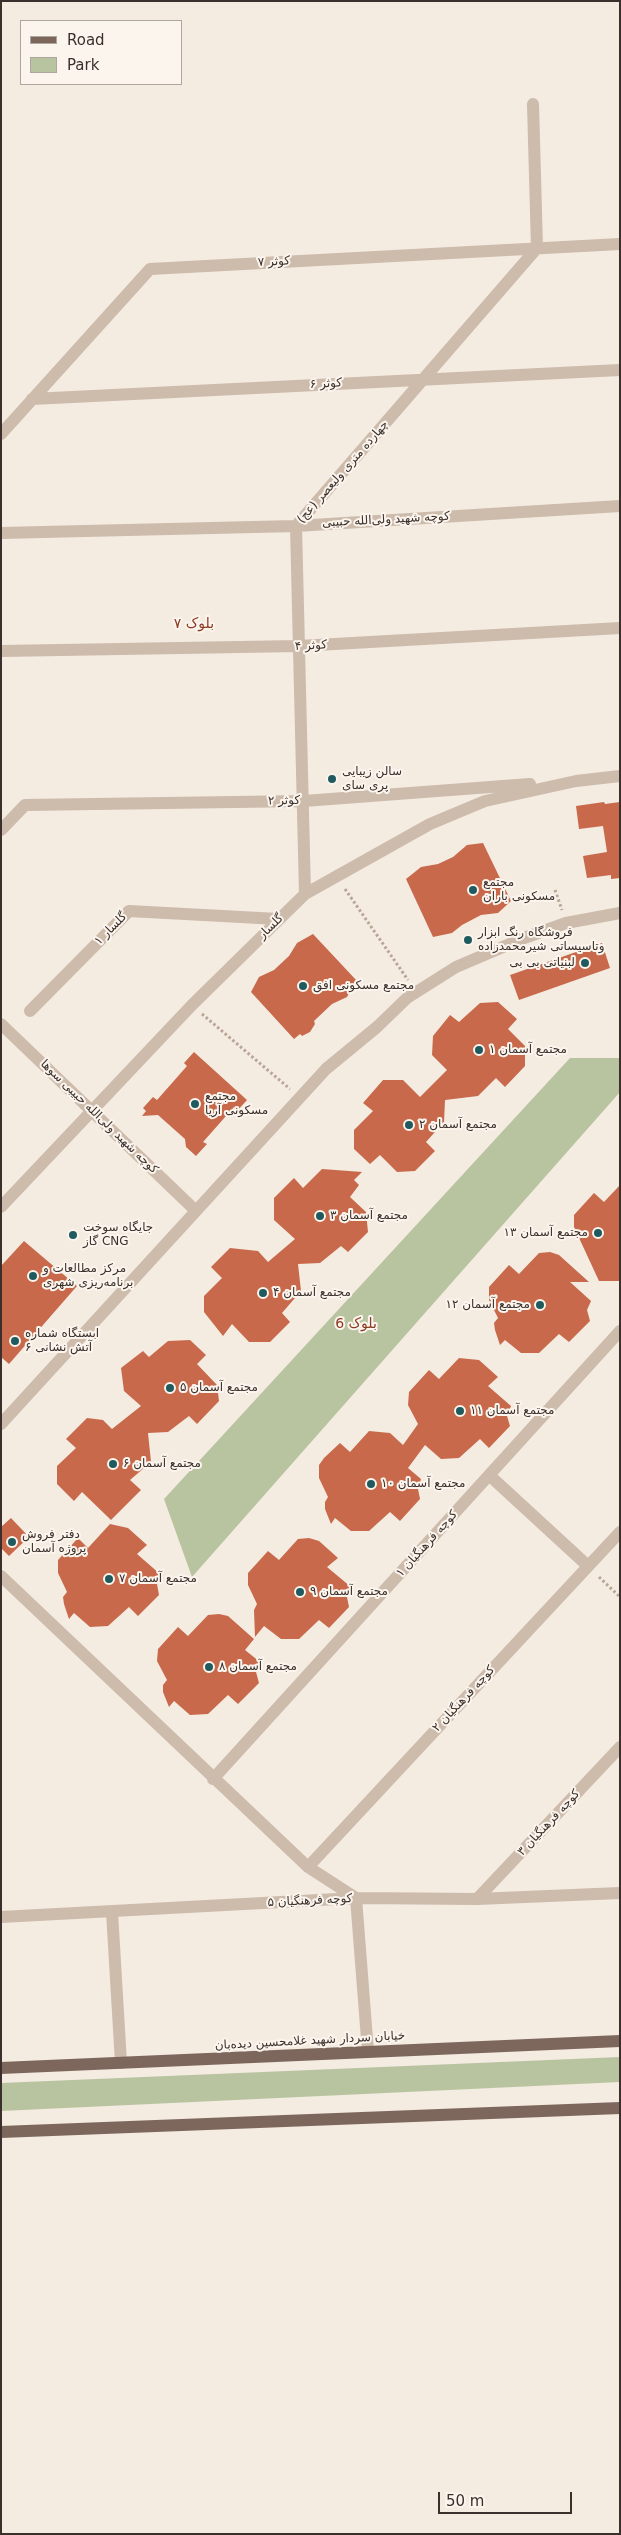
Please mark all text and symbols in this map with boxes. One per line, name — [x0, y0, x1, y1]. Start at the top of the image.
legend — [20, 20, 182, 85]
text: Road — [67, 31, 105, 49]
text: Park — [67, 56, 99, 74]
street label: کوثر ۷ — [258, 254, 290, 270]
street label: کوثر ۶ — [310, 376, 342, 392]
street label: چهارده متری ولیعصر (عج) — [294, 418, 392, 526]
street label: کوچه شهید ولی‌الله حبیبی — [322, 509, 450, 531]
district label: بلوک ۷ — [174, 616, 214, 632]
street label: کوثر ۴ — [295, 638, 327, 654]
place label: سالن زیبایی پری سای — [342, 765, 402, 793]
marker: سالن زیبایی پری سای — [326, 773, 338, 785]
street label: کوثر ۲ — [268, 794, 300, 808]
place label: مجتمع مسکونی باران — [483, 876, 555, 904]
marker: مجتمع مسکونی باران — [467, 884, 479, 896]
street label: گلسار ۱ — [92, 910, 130, 948]
street label: گلسار — [255, 911, 287, 943]
place label: فروشگاه رنگ ابزار وتاسیساتی شیرمحمدزاده — [478, 926, 604, 954]
marker: فروشگاه رنگ ابزار وتاسیساتی شیرمحمدزاده — [462, 934, 474, 946]
place label: لبنیاتی بی بی — [509, 956, 575, 970]
marker: لبنیاتی بی بی — [579, 957, 591, 969]
place label: مجتمع مسکونی افق — [313, 979, 414, 993]
marker: مجتمع مسکونی افق — [297, 980, 309, 992]
place label: مجتمع آسمان ۱ — [489, 1043, 567, 1057]
marker: مجتمع آسمان ۱ — [473, 1044, 485, 1056]
street label: کوچه شهید ولی‌الله حبیبی سوها — [37, 1057, 161, 1177]
place label: مجتمع مسکونی آریا — [205, 1090, 268, 1118]
marker: مجتمع مسکونی آریا — [189, 1098, 201, 1110]
place label: مجتمع آسمان ۲ — [419, 1118, 497, 1132]
marker: مجتمع آسمان ۲ — [403, 1119, 415, 1131]
place label: مجتمع آسمان ۳ — [330, 1209, 408, 1223]
marker: مجتمع آسمان ۳ — [314, 1210, 326, 1222]
place label: جایگاه سوخت گاز CNG — [83, 1221, 153, 1249]
place label: مجتمع آسمان ۱۳ — [504, 1226, 588, 1240]
marker: مجتمع آسمان ۱۳ — [592, 1227, 604, 1239]
marker: جایگاه سوخت گاز CNG — [67, 1229, 79, 1241]
place label: مرکز مطالعات و برنامه‌ریزی شهری — [43, 1262, 133, 1290]
marker: مرکز مطالعات و برنامه‌ریزی شهری — [27, 1270, 39, 1282]
place label: مجتمع آسمان ۴ — [273, 1286, 351, 1300]
marker: مجتمع آسمان ۴ — [257, 1287, 269, 1299]
place label: مجتمع آسمان ۱۲ — [446, 1298, 530, 1312]
marker: مجتمع آسمان ۱۲ — [534, 1299, 546, 1311]
district label: بلوک 6 — [335, 1316, 377, 1332]
place label: ایستگاه شماره ۶ آتش نشانی — [25, 1327, 99, 1355]
marker: ایستگاه شماره ۶ آتش نشانی — [9, 1335, 21, 1347]
place label: مجتمع آسمان ۵ — [180, 1381, 258, 1395]
marker: مجتمع آسمان ۵ — [164, 1382, 176, 1394]
place label: مجتمع آسمان ۱۱ — [470, 1404, 554, 1418]
marker: مجتمع آسمان ۱۱ — [454, 1405, 466, 1417]
place label: مجتمع آسمان ۶ — [123, 1457, 201, 1471]
marker: مجتمع آسمان ۶ — [107, 1458, 119, 1470]
place label: مجتمع آسمان ۱۰ — [381, 1477, 465, 1491]
marker: مجتمع آسمان ۱۰ — [365, 1478, 377, 1490]
street label: کوچه فرهنگیان ۱ — [393, 1508, 461, 1580]
place label: دفتر فروش پروژه آسمان — [22, 1528, 86, 1556]
marker: دفتر فروش پروژه آسمان — [6, 1536, 18, 1548]
place label: مجتمع آسمان ۷ — [119, 1572, 197, 1586]
marker: مجتمع آسمان ۷ — [103, 1573, 115, 1585]
place label: مجتمع آسمان ۹ — [310, 1585, 388, 1599]
marker: مجتمع آسمان ۹ — [294, 1586, 306, 1598]
place label: مجتمع آسمان ۸ — [219, 1660, 297, 1674]
marker: مجتمع آسمان ۸ — [203, 1661, 215, 1673]
street label: کوچه فرهنگیان ۲ — [430, 1663, 498, 1735]
street label: کوچه فرهنگیان ۳ — [515, 1787, 583, 1859]
street label: کوچه فرهنگیان ۵ — [267, 1892, 353, 1910]
street label: خیابان سردار شهید غلامحسین دیده‌بان — [214, 2029, 406, 2053]
scale bar — [441, 2482, 575, 2514]
text: 50 m — [446, 2492, 484, 2510]

